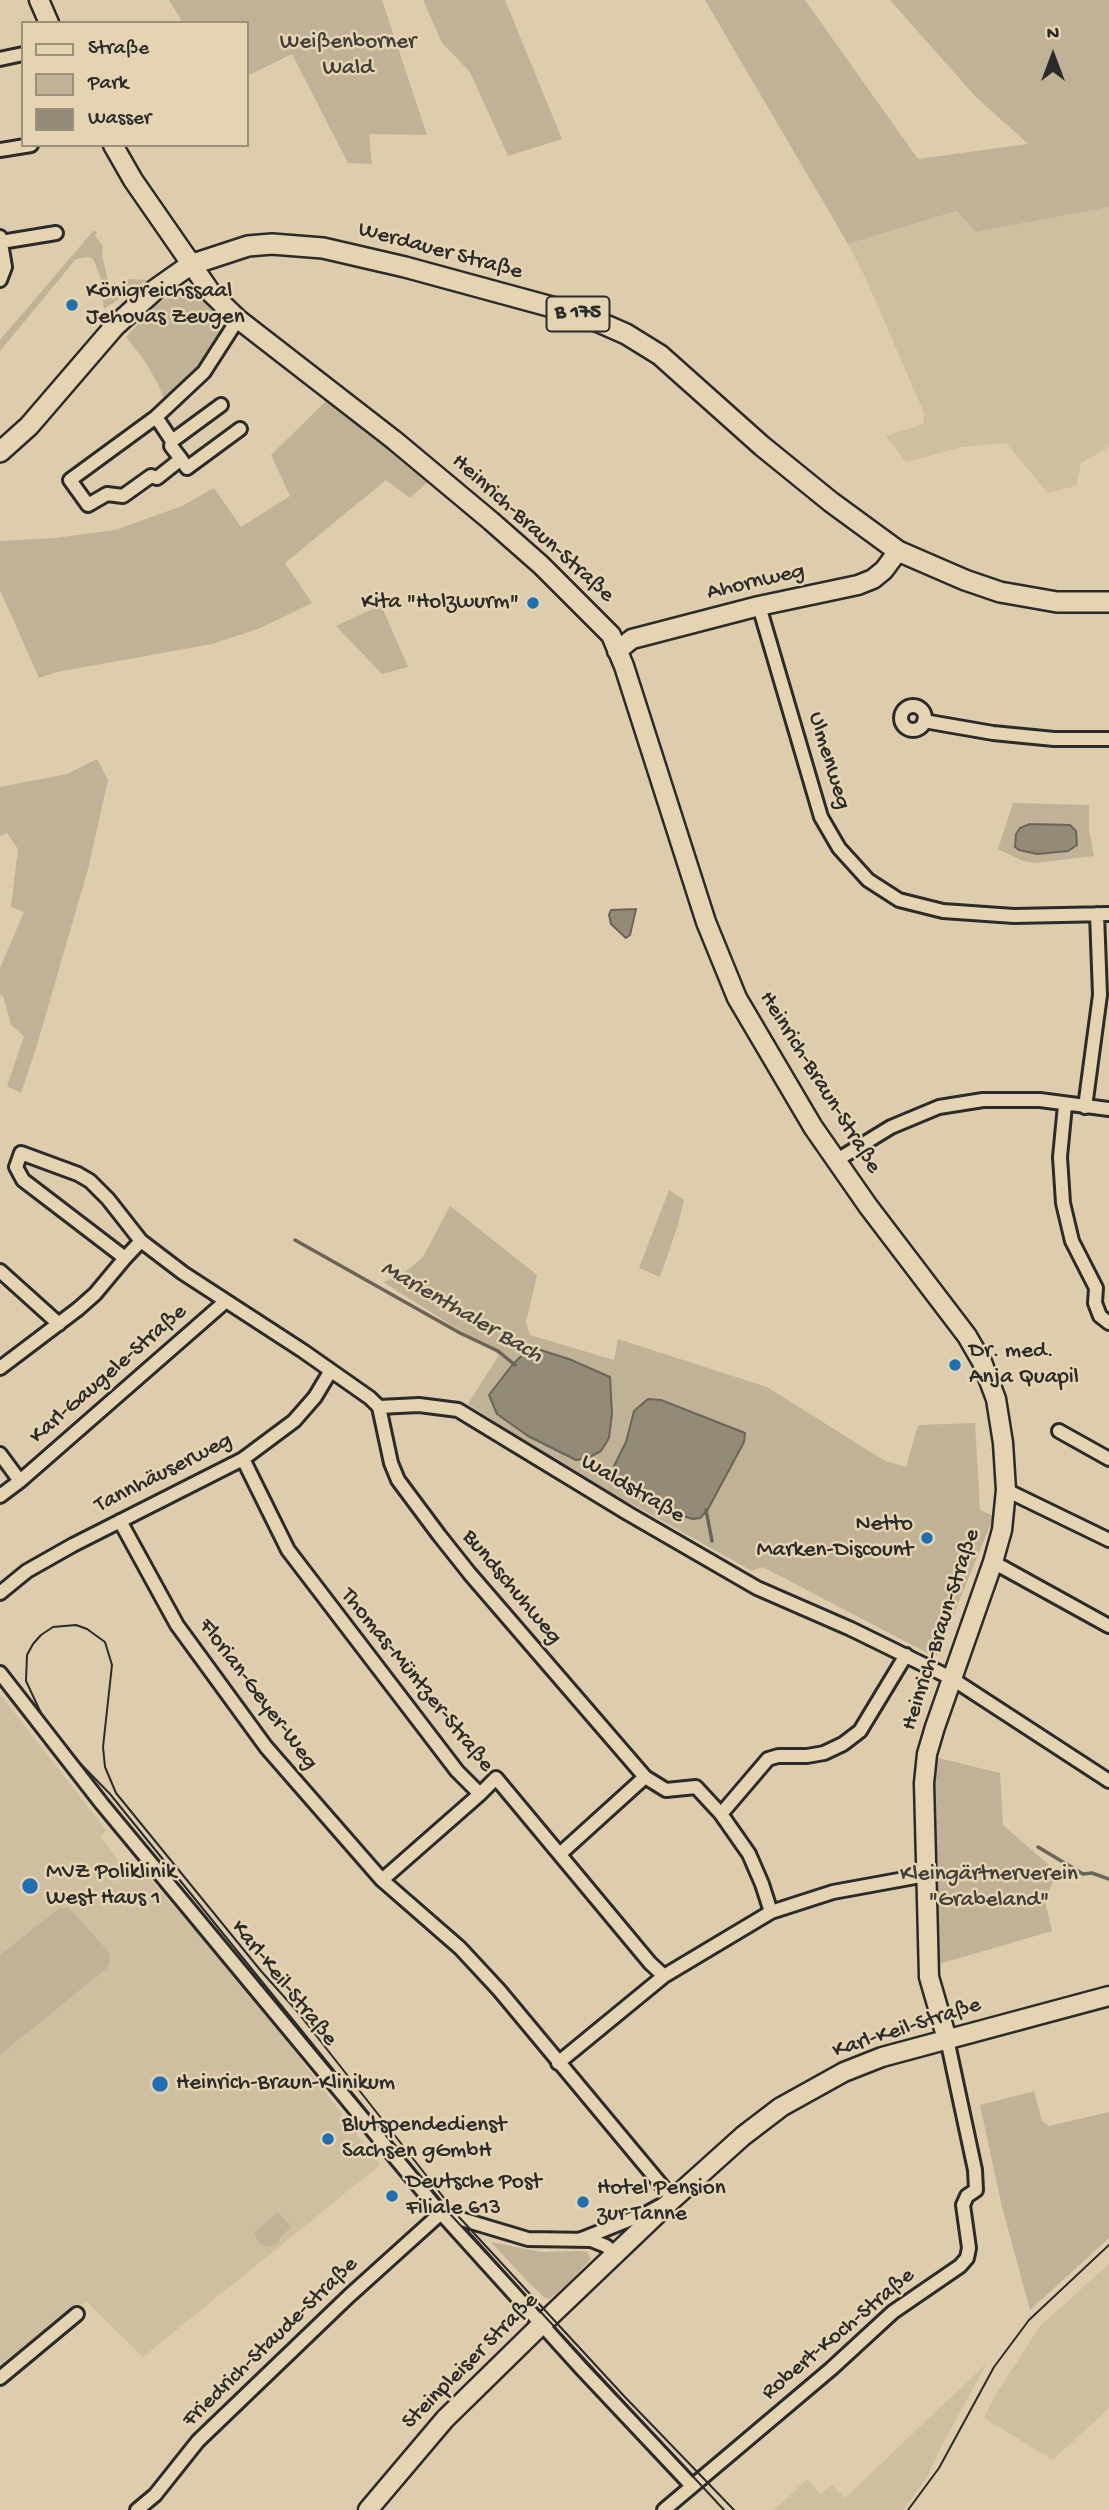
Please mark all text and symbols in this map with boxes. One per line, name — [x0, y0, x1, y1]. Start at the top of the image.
legend — [21, 21, 248, 147]
north arrow — [1018, 21, 1088, 91]
text: N — [1047, 23, 1059, 46]
park label: Weißenborner Wald — [280, 29, 416, 83]
text: Straße — [88, 37, 149, 62]
text: Park — [88, 72, 128, 97]
text: Wasser — [88, 107, 151, 132]
street label: Werdauer Straße — [355, 217, 525, 287]
place label: Königreichssaal Jehovas Zeugen — [86, 278, 245, 332]
road number: B 175 — [546, 296, 610, 332]
marker: Königreichssaal Jehovas Zeugen — [64, 297, 80, 313]
street label: Heinrich-Braun-Straße — [445, 449, 619, 609]
street label: Ahornweg — [704, 558, 808, 608]
place label: Kita "Holzwurm" — [361, 589, 519, 617]
marker: Kita "Holzwurm" — [525, 595, 541, 611]
street label: Ulmenweg — [800, 709, 856, 813]
street label: Heinrich-Braun-Straße — [752, 987, 886, 1179]
water label: Marienthaler Bach — [375, 1255, 547, 1371]
street label: Karl-Gaugele-Straße — [25, 1299, 193, 1451]
place label: Dr. med. Anja Quapil — [969, 1338, 1079, 1392]
marker: Dr. med. Anja Quapil — [947, 1357, 963, 1373]
street label: Tannhäuserweg — [91, 1428, 237, 1520]
street label: Waldstraße — [575, 1449, 689, 1531]
place label: Netto Marken-Discount — [757, 1511, 913, 1565]
street label: Bundschuhweg — [455, 1525, 567, 1651]
street label: Heinrich-Braun-Straße — [896, 1526, 988, 1734]
marker: Netto Marken-Discount — [919, 1530, 935, 1546]
street label: Thomas-Müntzer-Straße — [333, 1583, 499, 1779]
street label: Florian-Geyer-Weg — [191, 1614, 323, 1776]
place label: MVZ Poliklinik West Haus 1 — [46, 1859, 176, 1913]
park label: Kleingärtnerverein "Grabeland" — [900, 1861, 1078, 1915]
marker: MVZ Poliklinik West Haus 1 — [20, 1876, 40, 1896]
street label: Karl-Keil-Straße — [224, 1915, 342, 2053]
street label: Karl-Keil-Straße — [829, 1992, 985, 2066]
place label: Heinrich-Braun-Klinikum — [176, 2070, 395, 2098]
marker: Heinrich-Braun-Klinikum — [150, 2074, 170, 2094]
place label: Blutspendedienst Sachsen gGmbH — [342, 2112, 506, 2166]
marker: Blutspendedienst Sachsen gGmbH — [320, 2131, 336, 2147]
place label: Deutsche Post Filiale 613 — [406, 2169, 541, 2223]
place label: Hotel Pension zur Tanne — [597, 2175, 726, 2229]
marker: Deutsche Post Filiale 613 — [384, 2188, 400, 2204]
marker: Hotel Pension zur Tanne — [575, 2194, 591, 2210]
street label: Friedrich-Staude-Straße — [177, 2252, 365, 2434]
street label: Robert-Koch-Straße — [757, 2263, 921, 2407]
street label: Steinpleiser Straße — [397, 2288, 545, 2436]

